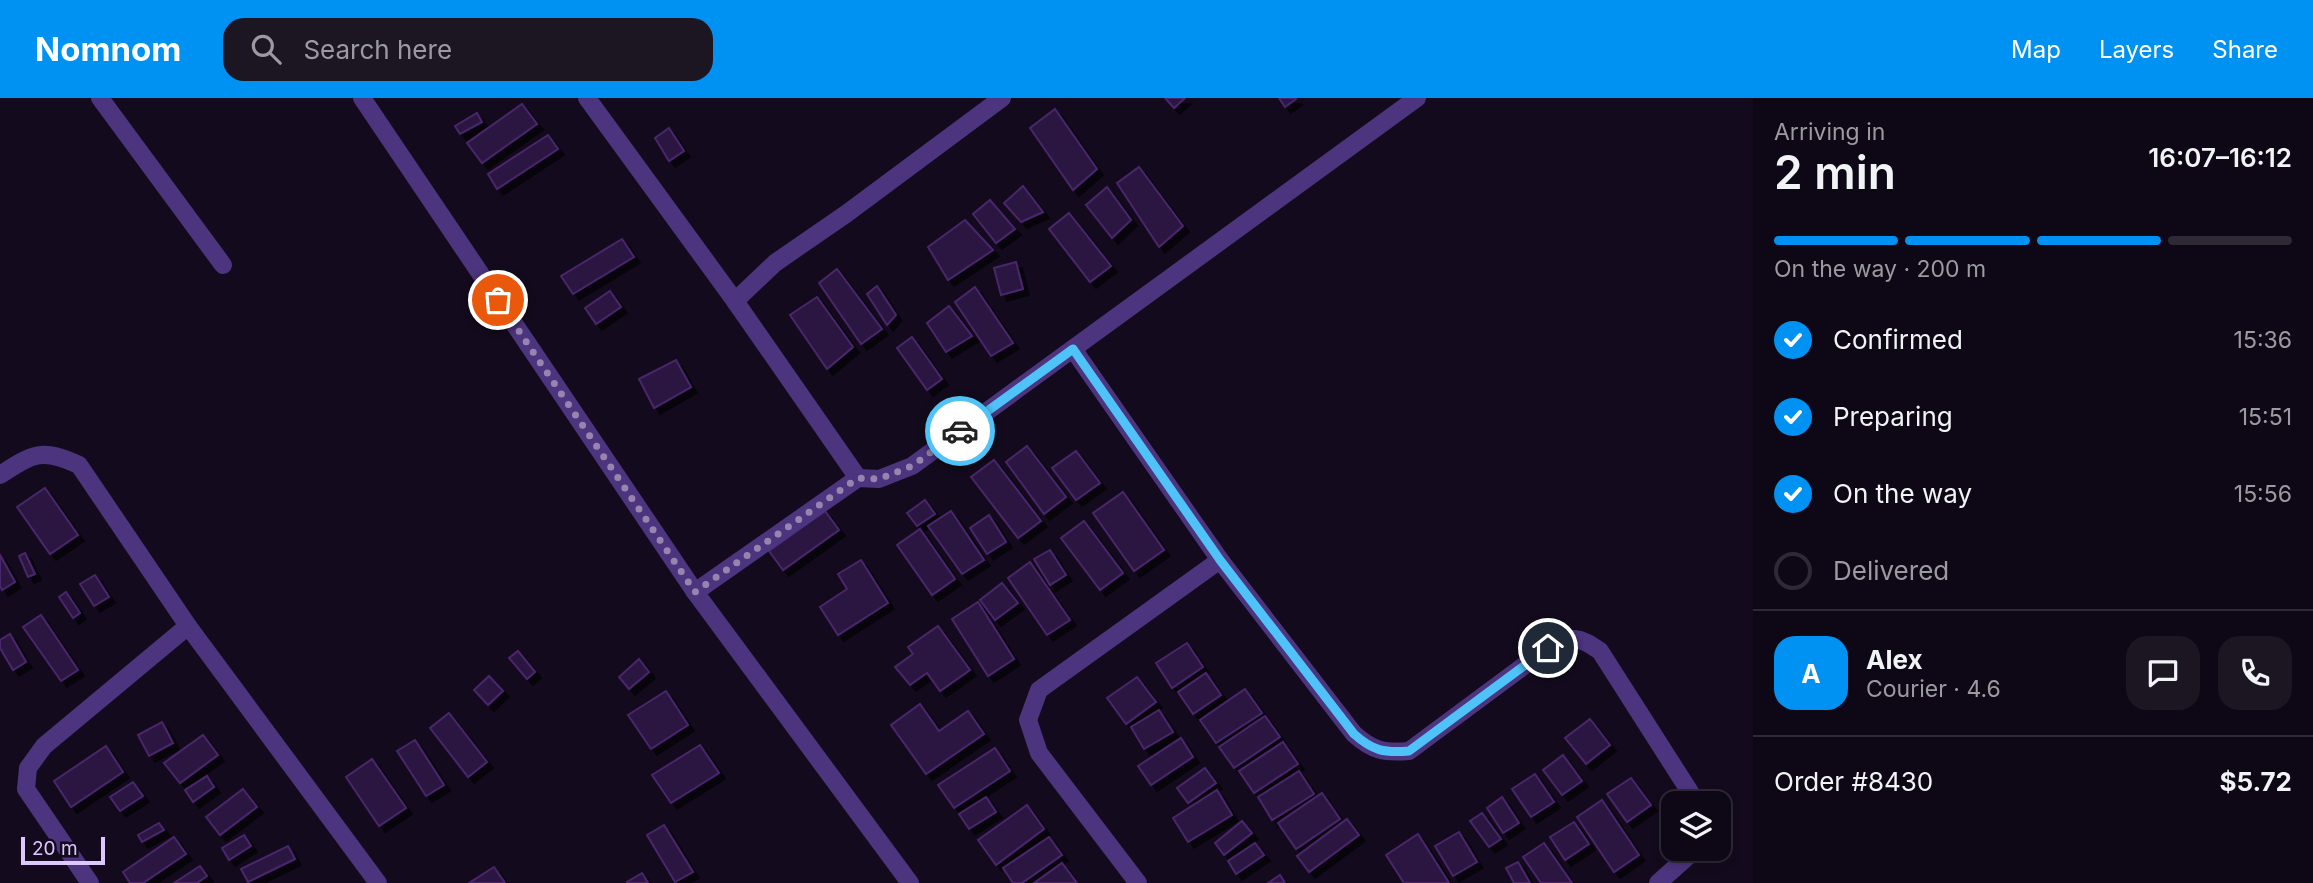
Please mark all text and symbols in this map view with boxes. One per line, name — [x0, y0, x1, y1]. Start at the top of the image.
search box — [223, 18, 713, 81]
text: Nomnom — [35, 29, 181, 69]
icon: search — [247, 30, 285, 68]
text: Search here — [303, 34, 452, 65]
text: Map — [2011, 35, 2061, 64]
text: Layers — [2099, 35, 2174, 64]
text: Share — [2212, 35, 2278, 64]
text: Arriving in — [1774, 118, 1885, 146]
text: 16:07–16:12 — [2148, 142, 2292, 173]
text: 2 min — [1774, 144, 1896, 200]
text: On the way · 200 m — [1774, 255, 1986, 283]
pin — [468, 270, 528, 330]
icon: bag — [479, 281, 517, 319]
icon: check — [1774, 321, 1812, 359]
text: Confirmed — [1833, 324, 1963, 355]
text: 15:36 — [2234, 326, 2292, 354]
courier — [925, 396, 995, 466]
icon: check — [1774, 398, 1812, 436]
text: Preparing — [1833, 401, 1953, 432]
text: 15:51 — [2239, 403, 2292, 431]
icon: car — [941, 412, 979, 450]
icon: check — [1774, 475, 1812, 513]
text: On the way — [1833, 478, 1972, 509]
text: 15:56 — [2234, 480, 2292, 508]
text: Delivered — [1833, 555, 1949, 586]
pin — [1518, 618, 1578, 678]
icon: home — [1529, 629, 1567, 667]
button: chat — [2126, 636, 2200, 710]
button: phone — [2218, 636, 2292, 710]
text: Alex — [1866, 644, 1923, 675]
text: A — [1801, 658, 1821, 689]
text: Courier · 4.6 — [1866, 675, 2001, 703]
text: Order #8430 — [1774, 766, 1933, 797]
text: $5.72 — [2219, 766, 2292, 797]
map controls — [1661, 791, 1731, 861]
button: layers — [1661, 791, 1731, 861]
scale bar — [21, 834, 105, 866]
text: 20 m — [32, 837, 78, 860]

